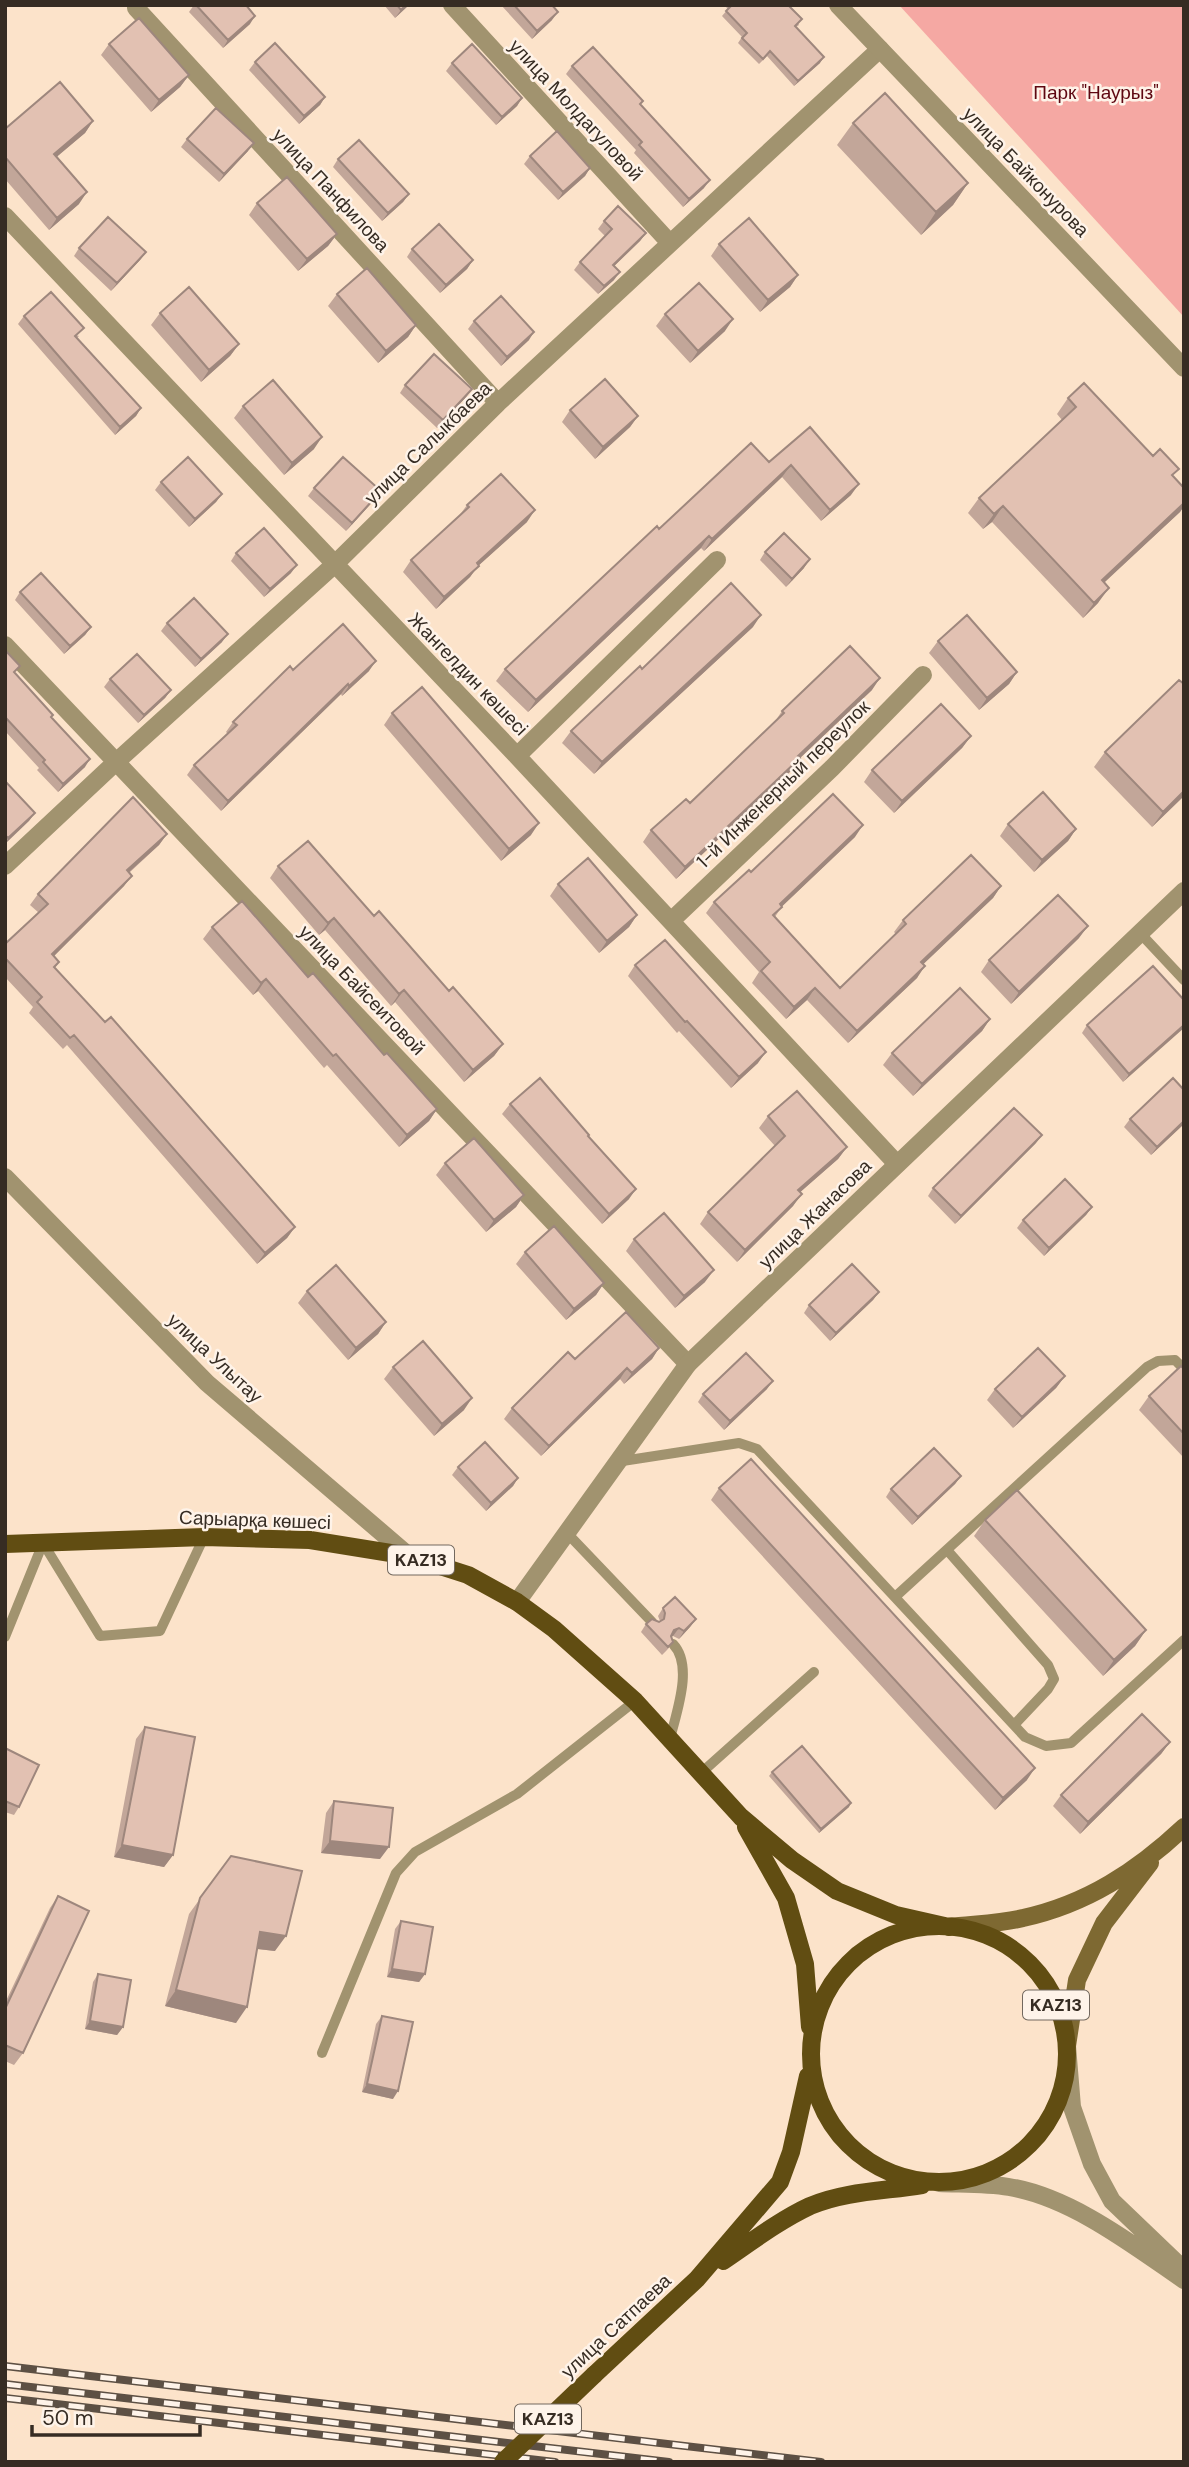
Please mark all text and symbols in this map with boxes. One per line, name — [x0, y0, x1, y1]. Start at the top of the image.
street label: улица Молдагуловой — [504, 34, 648, 186]
park label: Парк "Наурыз" — [1033, 80, 1159, 105]
street label: улица Байконурова — [957, 102, 1095, 243]
street label: улица Панфилова — [267, 123, 395, 258]
street label: улица Салыкбаева — [359, 376, 497, 510]
street label: Жангелдин көшесі — [403, 607, 533, 741]
street label: 1-й Инженерный переулок — [691, 694, 876, 873]
street label: улица Байсеитовой — [293, 920, 431, 1060]
street label: улица Жанасова — [753, 1154, 877, 1274]
street label: улица Улытау — [162, 1308, 268, 1409]
street label: Сарыарқа көшесі — [179, 1505, 331, 1535]
road number: KAZ13 — [388, 1546, 454, 1574]
road number: KAZ13 — [1023, 1991, 1089, 2020]
street label: улица Сатпаева — [556, 2268, 677, 2384]
scale bar — [32, 2394, 200, 2438]
text: 50 m — [42, 2404, 93, 2432]
road number: KAZ13 — [515, 2404, 581, 2434]

